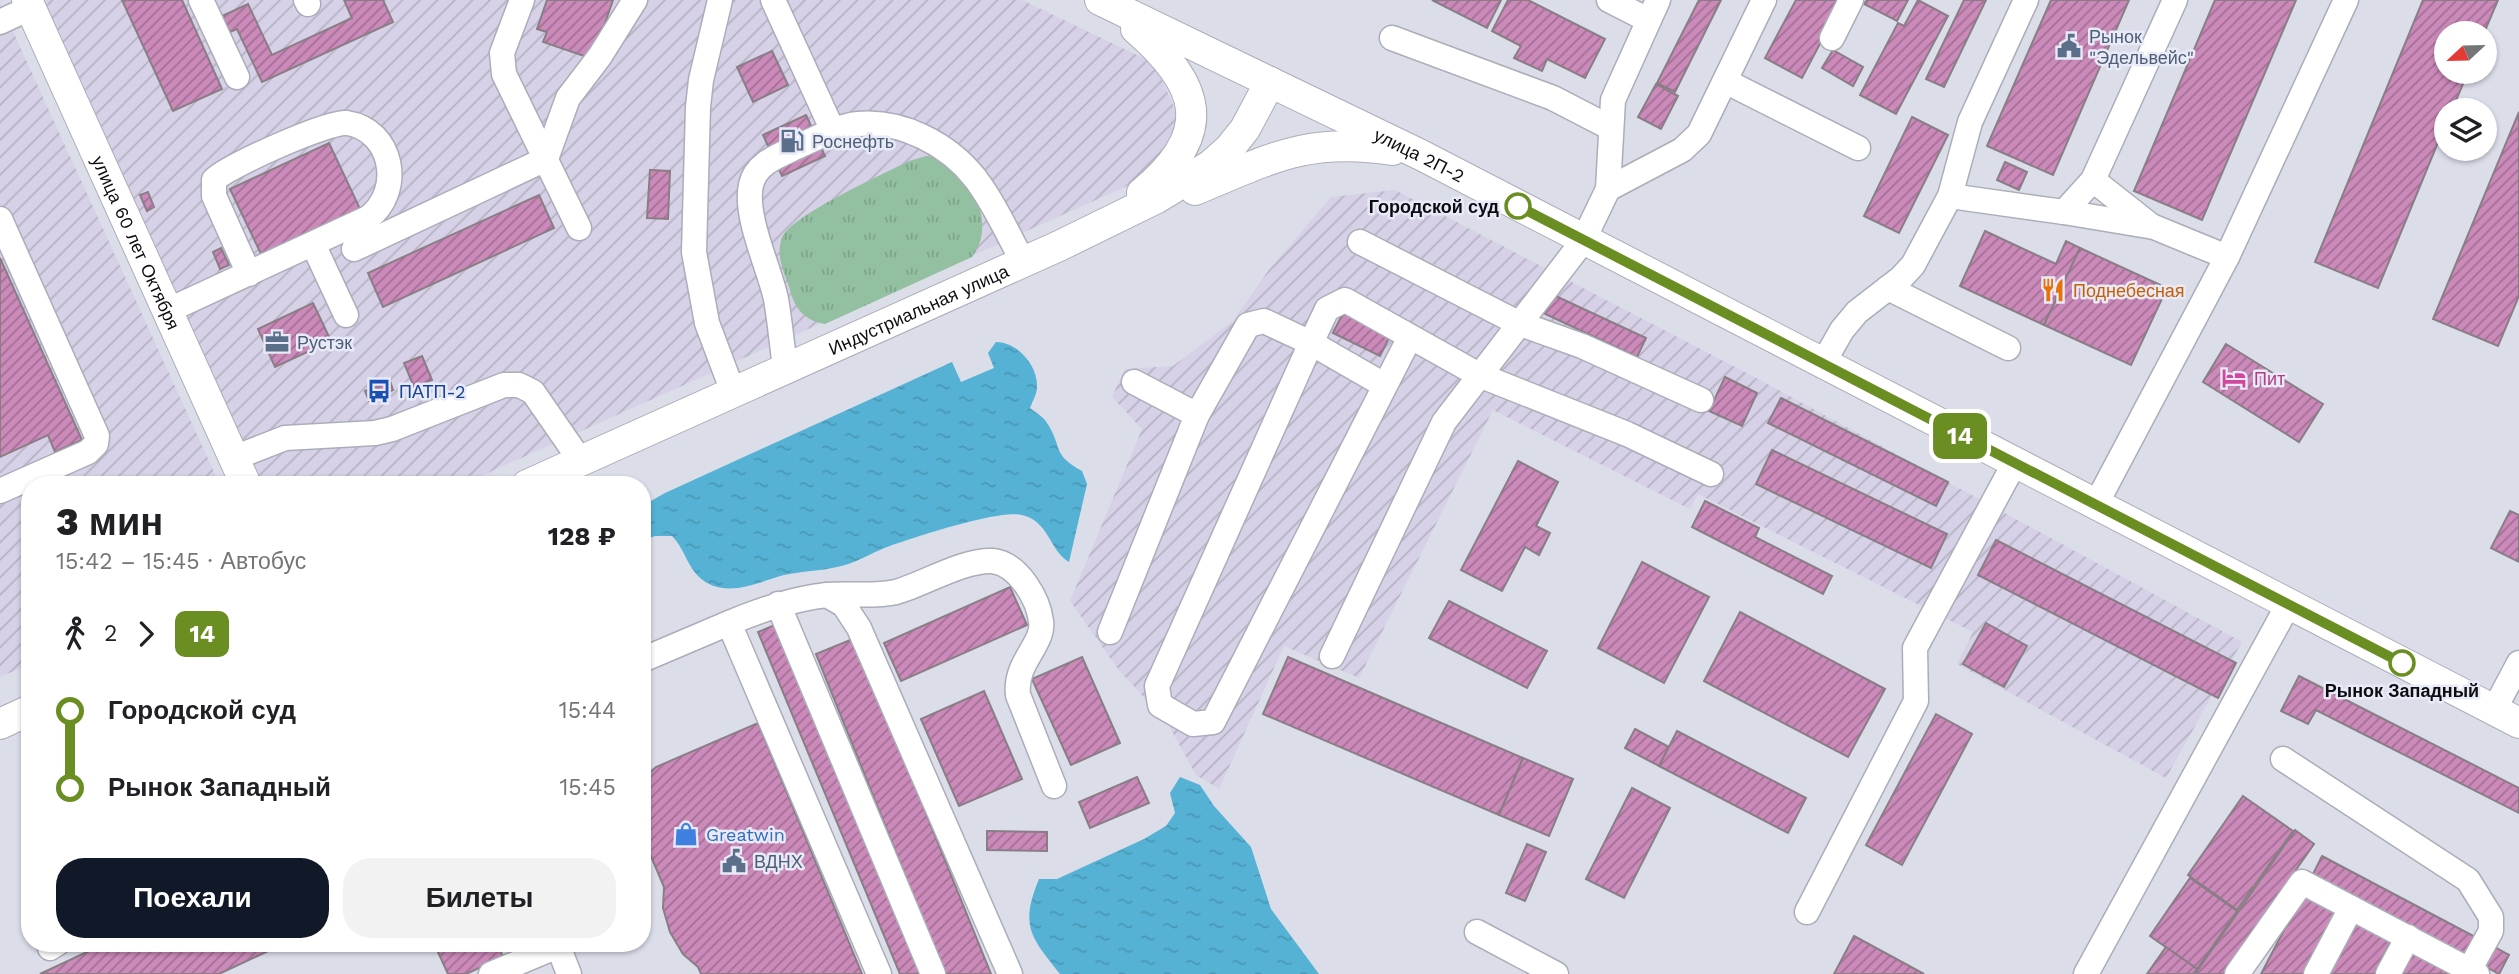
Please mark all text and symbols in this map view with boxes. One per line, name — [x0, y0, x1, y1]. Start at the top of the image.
north arrow — [2434, 21, 2497, 84]
map controls — [2434, 21, 2497, 161]
place label: Рынок "Эдельвейс" — [2089, 26, 2194, 68]
public building icon: Рынок "Эдельвейс" — [2055, 32, 2083, 60]
button: layers — [2434, 98, 2497, 161]
street label: улица 2П-2 — [1371, 124, 1468, 186]
fuel station icon: Роснефть — [778, 127, 806, 155]
place label: Роснефть — [812, 131, 894, 152]
street label: улица 60 лет Октября — [88, 152, 185, 333]
marker: Городской суд — [1505, 193, 1531, 219]
place label: Городской суд — [1369, 196, 1500, 217]
street label: Индустриальная улица — [825, 259, 1012, 359]
restaurant icon: Поднебесная — [2039, 276, 2067, 304]
place label: Поднебесная — [2073, 280, 2185, 301]
office icon: Рустэк — [263, 328, 291, 356]
place label: Рустэк — [297, 332, 352, 353]
hotel icon: Пит — [2220, 364, 2248, 392]
place label: Пит — [2254, 368, 2285, 389]
bus stop icon: ПАТП-2 — [365, 377, 393, 405]
place label: ПАТП-2 — [399, 381, 465, 402]
line badge: 14 — [1928, 413, 1992, 459]
text: 14 — [1947, 422, 1973, 450]
text: 3 мин — [56, 500, 163, 544]
text: 128 ₽ — [548, 521, 616, 551]
text: 15:42 – 15:45 · Автобус — [56, 548, 306, 575]
icon: walk — [56, 615, 94, 653]
icon: forward — [127, 615, 165, 653]
text: 2 — [104, 620, 117, 647]
text: 14 — [189, 620, 215, 648]
marker: Рынок Западный — [2389, 650, 2415, 676]
place label: Рынок Западный — [2325, 680, 2479, 701]
text: Городской суд — [108, 695, 296, 725]
text: 15:44 — [559, 697, 616, 724]
text: Рынок Западный — [108, 772, 331, 802]
text: 15:45 — [559, 774, 616, 801]
shop icon: Greatwin — [672, 820, 700, 848]
place label: Greatwin — [706, 824, 785, 845]
public building icon: ВДНХ — [720, 847, 748, 875]
place label: ВДНХ — [754, 851, 803, 872]
button: Поехали — [56, 858, 329, 938]
button: Билеты — [343, 858, 616, 938]

